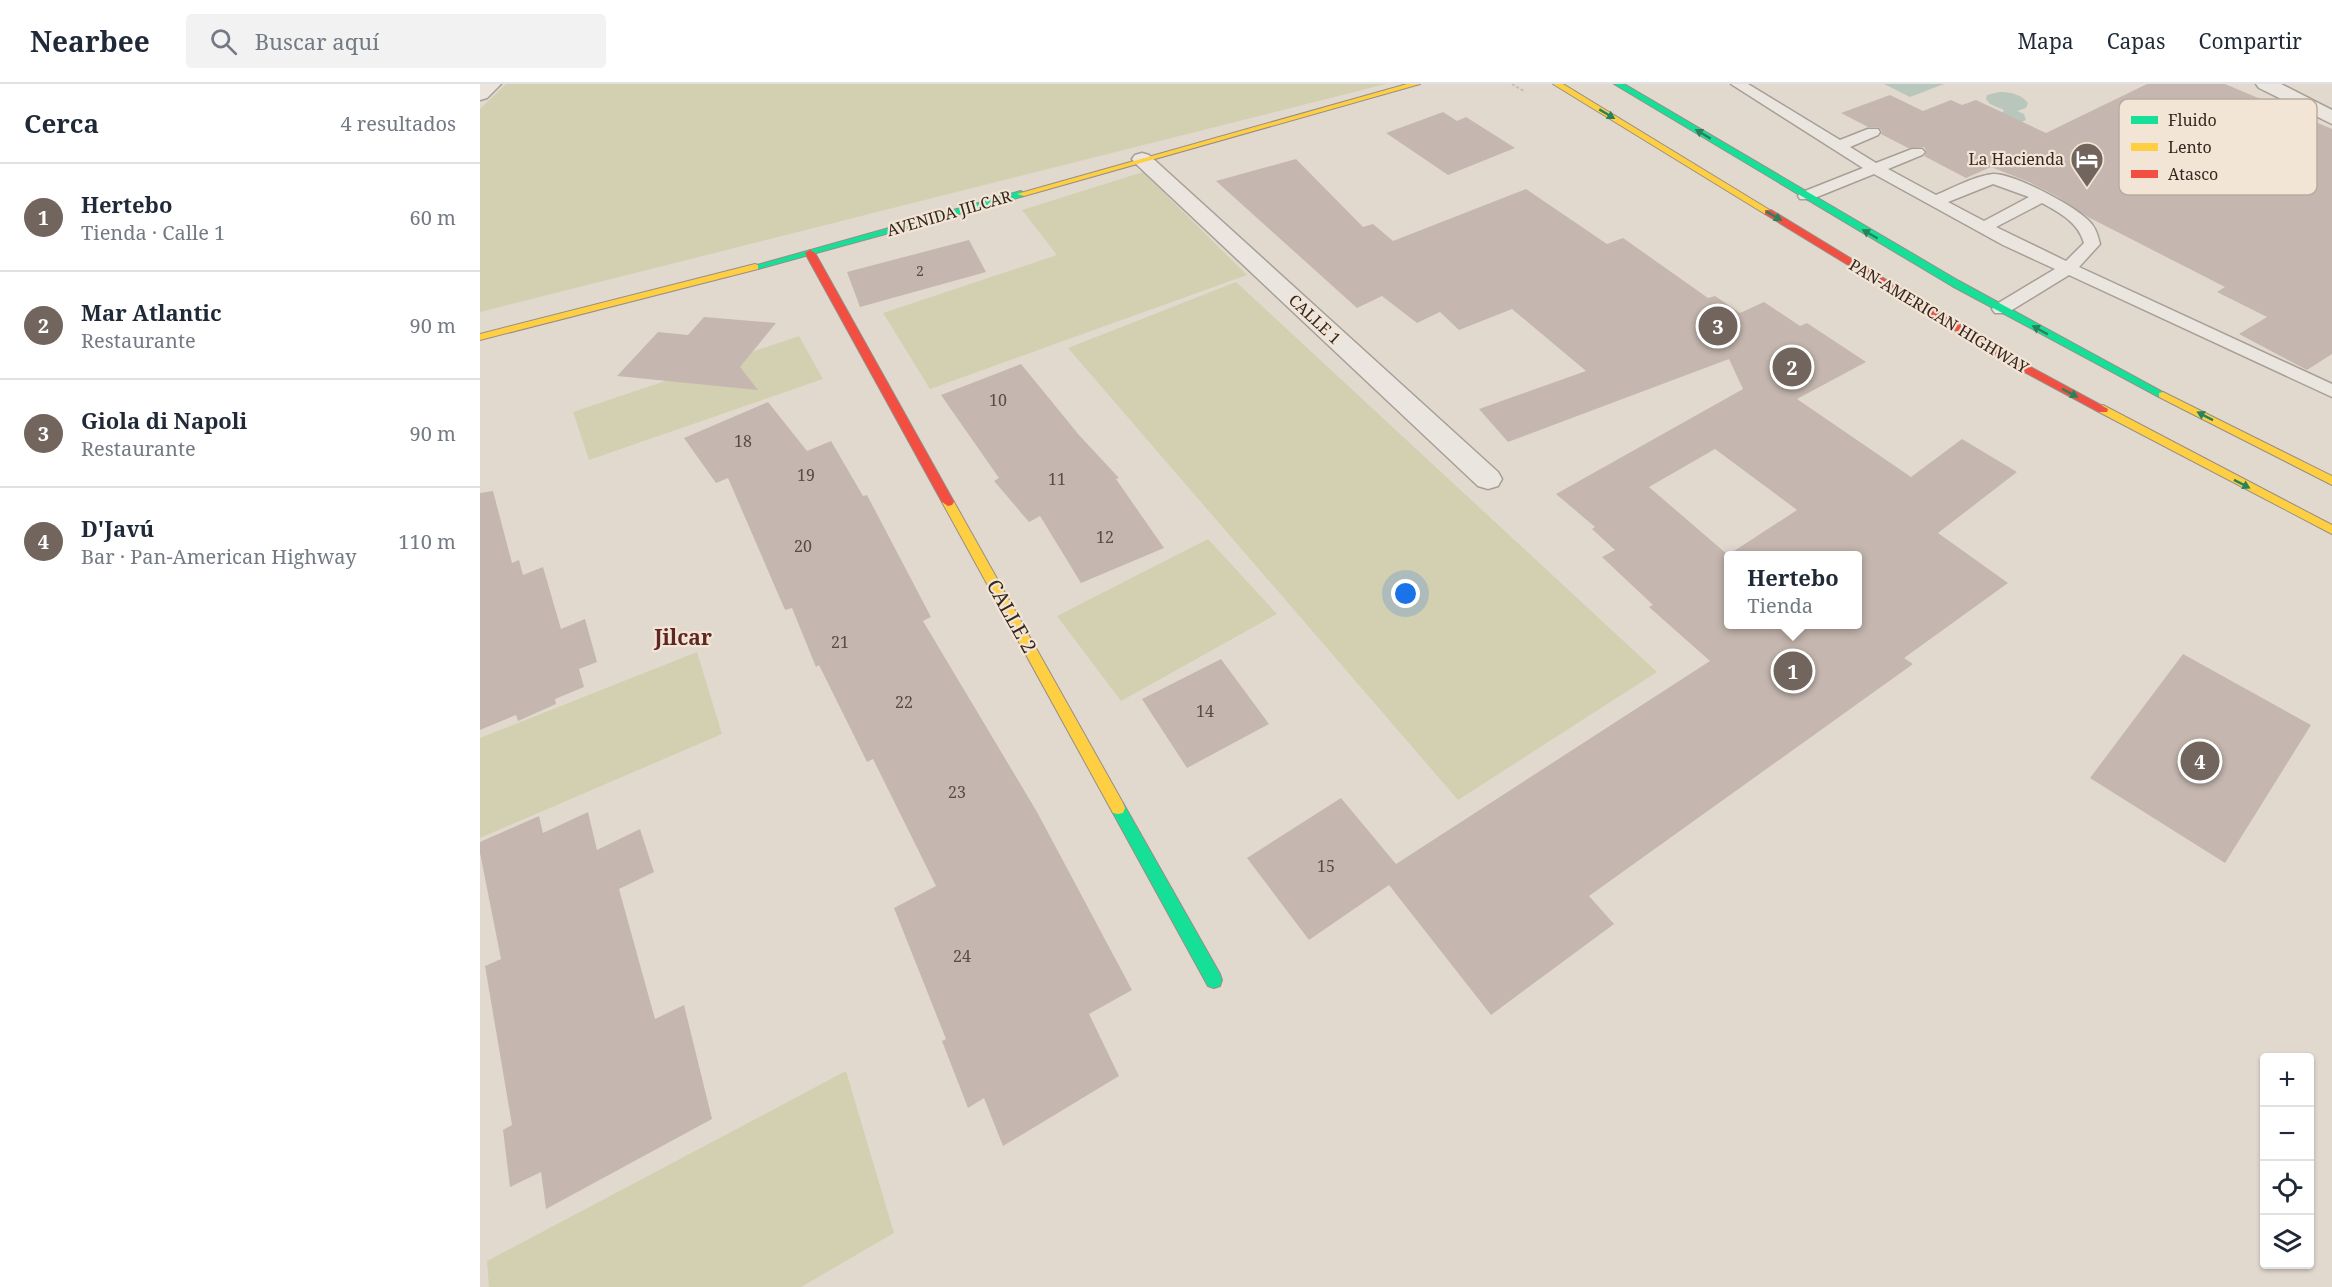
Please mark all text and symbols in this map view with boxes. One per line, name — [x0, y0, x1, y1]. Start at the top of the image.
search box — [186, 14, 606, 68]
text: Nearbee — [30, 22, 150, 60]
icon: search — [207, 25, 240, 58]
text: Buscar aquí — [255, 26, 379, 56]
text: Mapa — [2017, 27, 2074, 55]
text: Capas — [2107, 27, 2166, 55]
text: Compartir — [2199, 27, 2302, 55]
legend — [2119, 99, 2317, 195]
text: Cerca — [24, 105, 99, 141]
one-way arrow — [1599, 109, 1615, 120]
text: Fluido — [2168, 109, 2217, 131]
text: 4 resultados — [340, 110, 456, 137]
one-way arrow — [1695, 129, 1711, 140]
text: Lento — [2168, 136, 2212, 158]
hotel icon: La Hacienda — [2069, 141, 2105, 188]
place label: La Hacienda — [1968, 148, 2064, 170]
text: Atasco — [2168, 163, 2218, 185]
street label: AVENIDA JILCAR — [884, 185, 1014, 241]
text: Hertebo — [81, 189, 172, 219]
text: 1 — [38, 204, 49, 231]
text: 60 m — [410, 204, 456, 231]
one-way arrow — [1766, 210, 1782, 221]
text: Tienda · Calle 1 — [81, 219, 225, 246]
one-way arrow — [1862, 230, 1879, 240]
street label: PAN-AMERICAN HIGHWAY — [1845, 254, 2034, 379]
house number: 2 — [916, 261, 924, 280]
street label: CALLE 1 — [1284, 289, 1346, 349]
text: Mar Atlantic — [81, 297, 222, 327]
pin: 3 — [1698, 304, 1738, 348]
text: 2 — [38, 312, 49, 339]
text: 90 m — [410, 312, 456, 339]
one-way arrow — [2031, 325, 2048, 335]
text: Restaurante — [81, 327, 196, 354]
pin: 2 — [1772, 344, 1812, 390]
one-way arrow — [2062, 388, 2079, 398]
house number: 10 — [989, 389, 1007, 411]
text: Giola di Napoli — [81, 405, 247, 435]
one-way arrow — [2196, 412, 2214, 422]
text: 3 — [38, 420, 49, 447]
text: 90 m — [410, 420, 456, 447]
house number: 18 — [734, 430, 752, 452]
text: Restaurante — [81, 435, 196, 462]
house number: 19 — [797, 464, 815, 486]
house number: 11 — [1048, 468, 1066, 490]
one-way arrow — [2234, 480, 2251, 489]
text: D'Javú — [81, 513, 154, 543]
house number: 12 — [1096, 526, 1114, 548]
text: 4 — [38, 528, 49, 555]
text: 110 m — [398, 528, 456, 555]
house number: 20 — [794, 535, 812, 557]
text: Bar · Pan-American Highway — [81, 543, 356, 570]
popup — [1724, 551, 1862, 629]
text: Hertebo — [1747, 562, 1839, 592]
street label: CALLE 2 — [981, 574, 1043, 658]
your location — [1391, 579, 1420, 608]
text: Tienda — [1747, 592, 1813, 619]
district label: Jilcar — [653, 623, 712, 651]
house number: 21 — [831, 631, 849, 653]
pin: 1 — [1774, 648, 1812, 694]
house number: 22 — [895, 691, 913, 713]
house number: 14 — [1196, 700, 1214, 722]
pin: 4 — [2180, 738, 2220, 784]
house number: 23 — [948, 781, 966, 803]
house number: 15 — [1317, 855, 1335, 877]
house number: 24 — [953, 945, 971, 967]
map controls — [2260, 1053, 2314, 1269]
button: + — [2260, 1053, 2314, 1107]
button: − — [2260, 1107, 2314, 1161]
button: locate — [2260, 1161, 2314, 1215]
button: layers — [2260, 1215, 2314, 1269]

